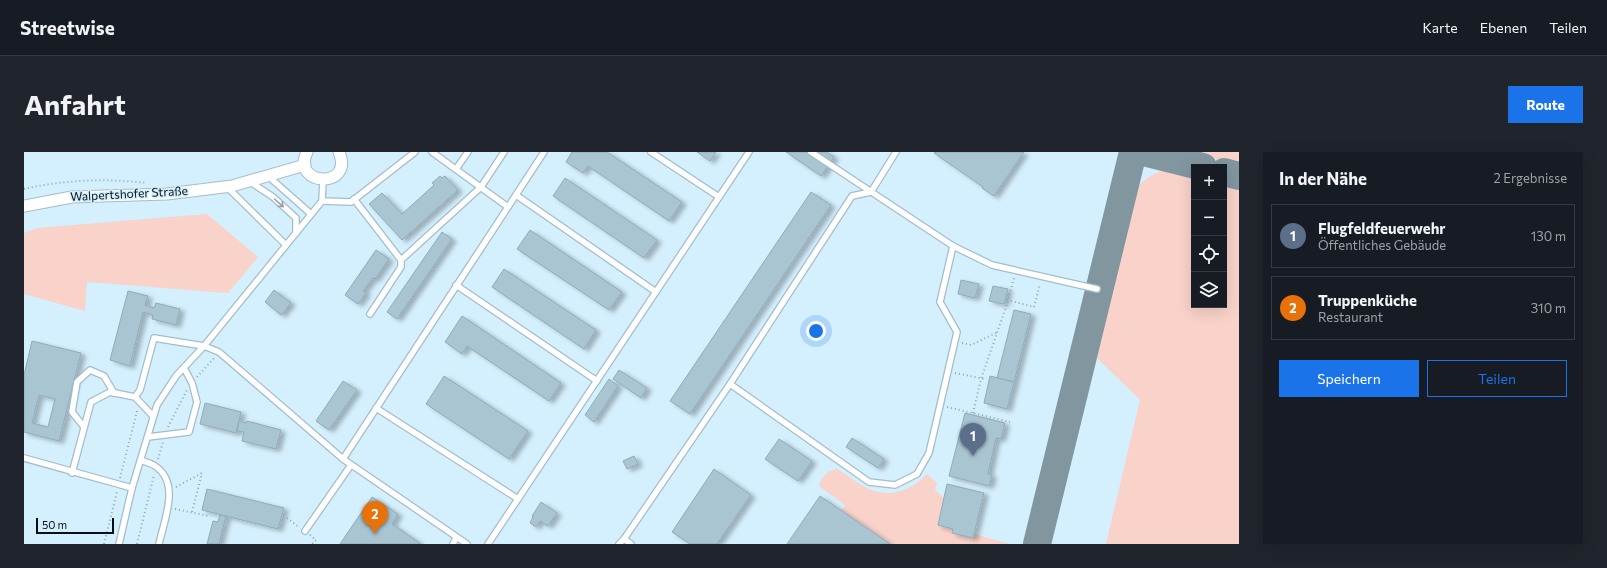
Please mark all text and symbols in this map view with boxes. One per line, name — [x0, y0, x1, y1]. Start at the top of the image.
text: Streetwise — [20, 16, 115, 39]
text: Karte — [1422, 19, 1458, 36]
text: Ebenen — [1480, 19, 1527, 36]
text: Teilen — [1549, 19, 1587, 36]
button: Route — [1508, 86, 1583, 123]
text: Anfahrt — [24, 87, 126, 121]
map controls — [1191, 164, 1227, 308]
button: + — [1191, 164, 1227, 200]
text: In der Nähe — [1279, 168, 1367, 189]
text: 2 Ergebnisse — [1493, 170, 1567, 186]
street label: Walpertshofer Straße — [70, 183, 188, 203]
one-way arrow — [274, 198, 284, 207]
button: − — [1191, 200, 1227, 236]
text: Flugfeldfeuerwehr — [1318, 219, 1446, 237]
text: 1 — [1290, 228, 1296, 244]
text: 130 m — [1531, 228, 1566, 244]
button: locate — [1191, 236, 1227, 272]
text: Öffentliches Gebäude — [1318, 237, 1446, 253]
button: layers — [1191, 272, 1227, 308]
text: Truppenküche — [1318, 291, 1417, 309]
text: 2 — [1289, 300, 1297, 316]
text: 310 m — [1531, 300, 1566, 316]
text: Restaurant — [1318, 309, 1383, 325]
your location — [806, 321, 826, 341]
button: Speichern — [1279, 360, 1419, 397]
button: Teilen — [1427, 360, 1567, 397]
pin: 1 — [960, 423, 986, 456]
pin: 2 — [362, 501, 388, 534]
scale bar — [36, 516, 114, 535]
text: 50 m — [42, 518, 67, 531]

